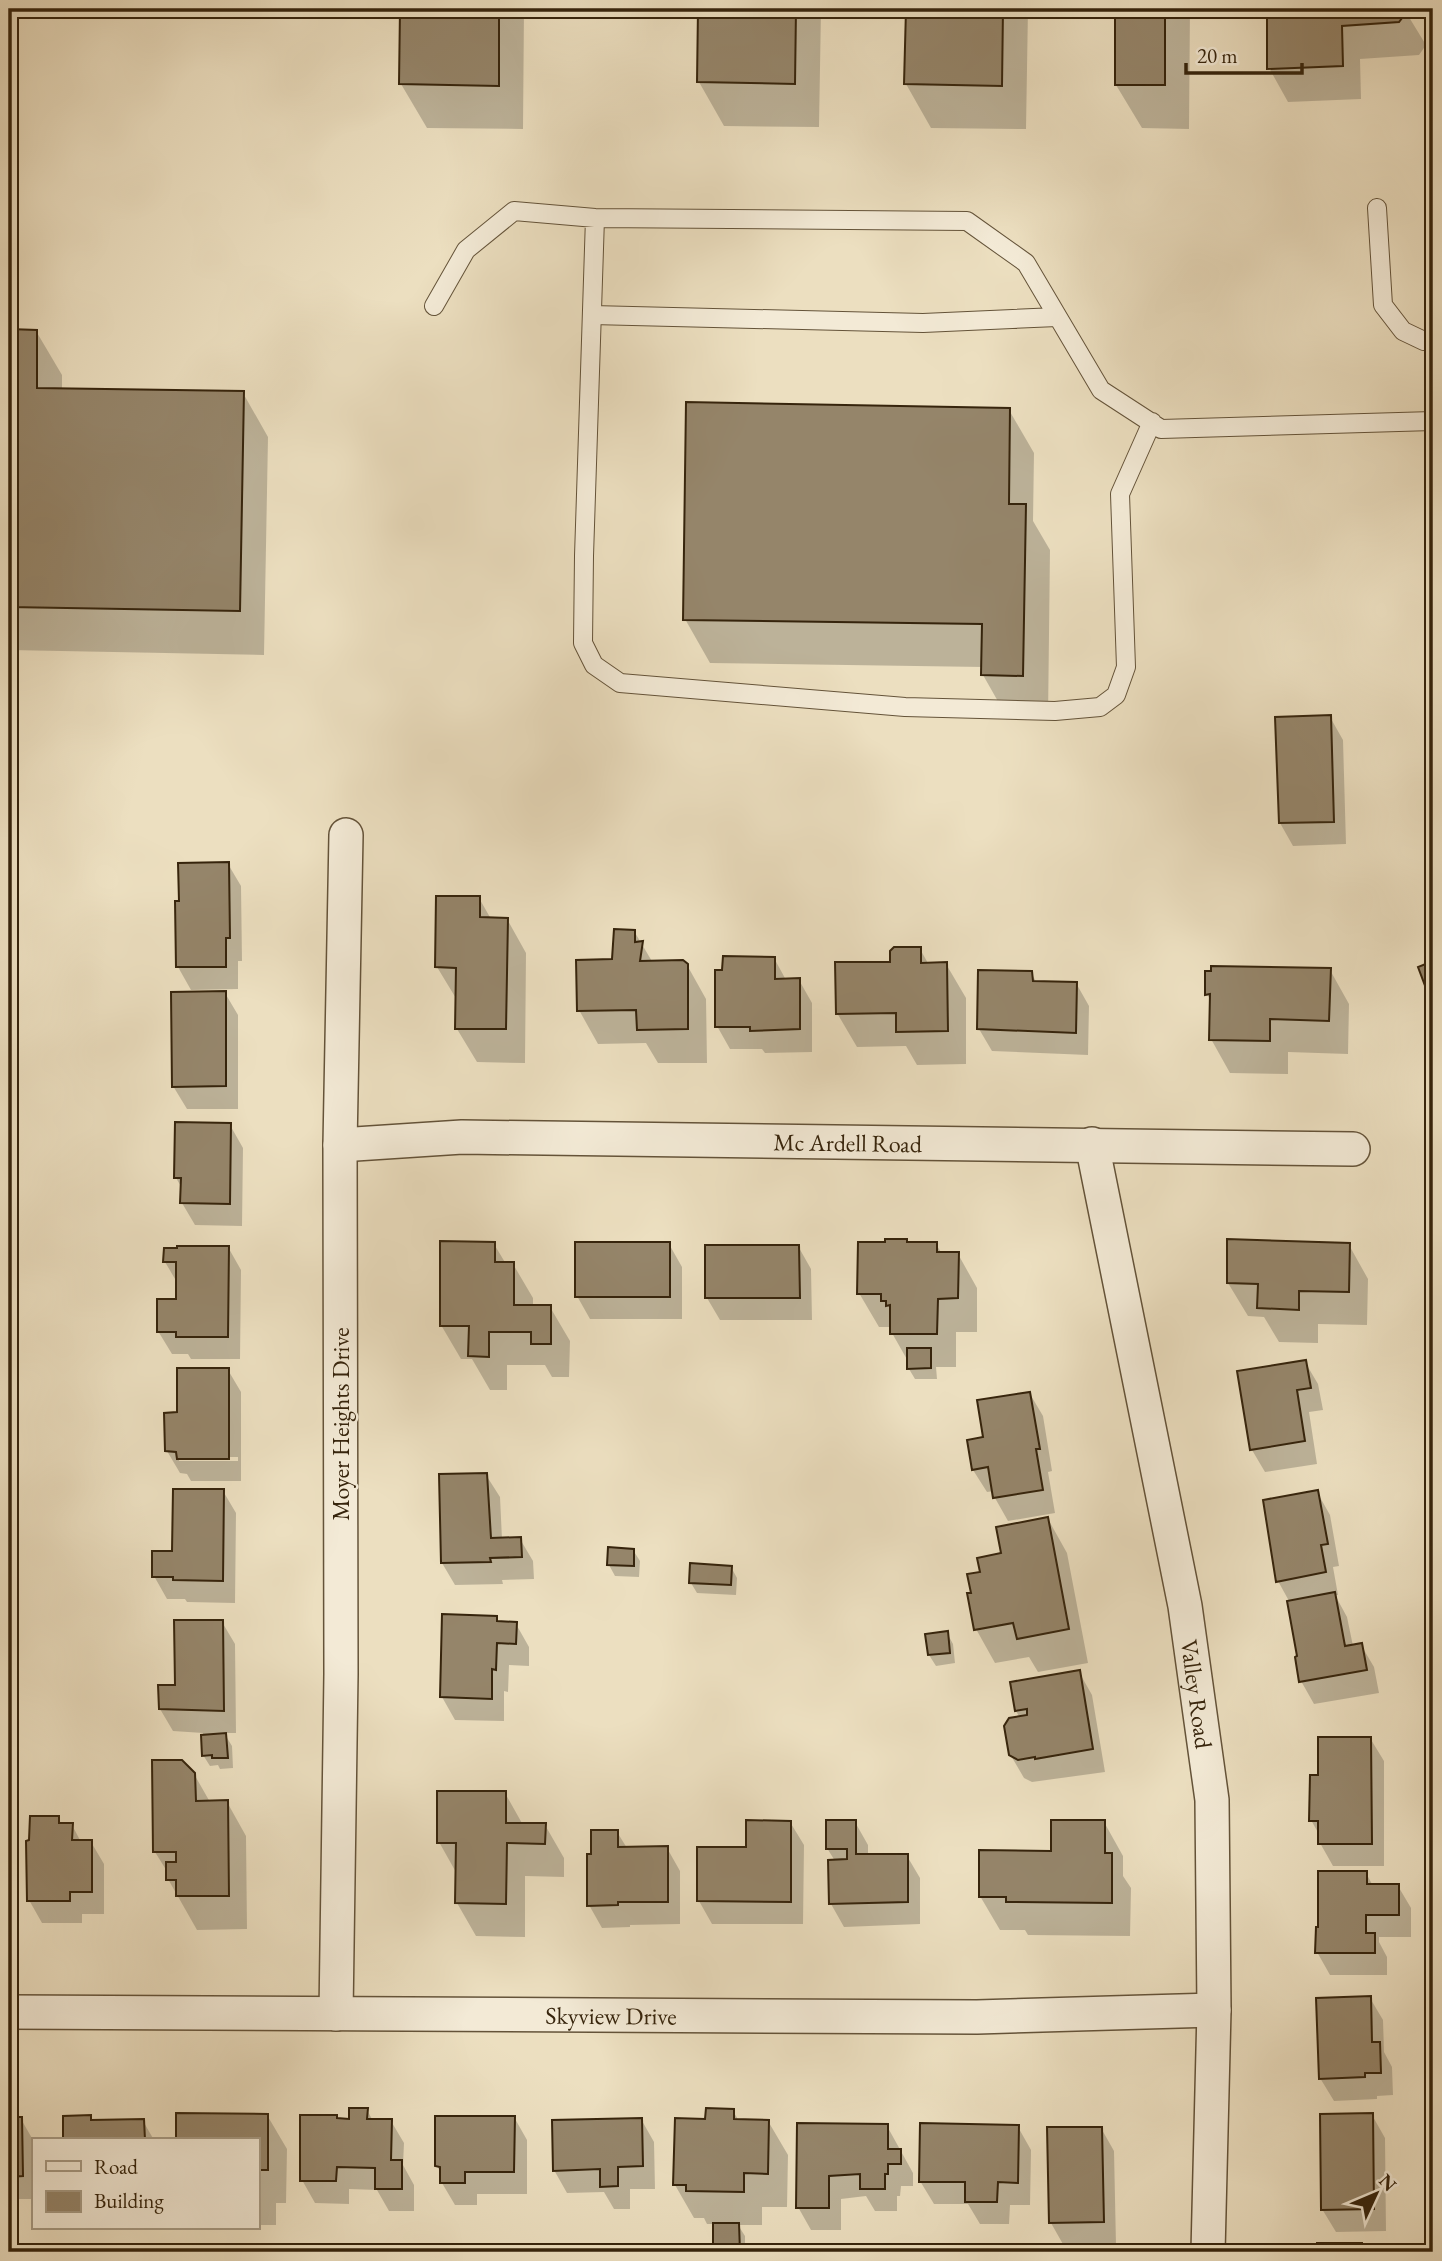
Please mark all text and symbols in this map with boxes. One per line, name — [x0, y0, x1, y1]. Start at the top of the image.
scale bar — [1186, 32, 1302, 76]
text: 20 m — [1197, 42, 1238, 69]
street label: Mc Ardell Road — [773, 1126, 923, 1159]
street label: Moyer Heights Drive — [325, 1327, 356, 1521]
street label: Valley Road — [1174, 1637, 1220, 1751]
street label: Skyview Drive — [545, 1999, 677, 2031]
legend — [32, 2138, 259, 2230]
text: Road — [94, 2153, 138, 2180]
north arrow — [1340, 2160, 1410, 2230]
text: N — [1374, 2168, 1403, 2197]
text: Building — [94, 2187, 164, 2214]

